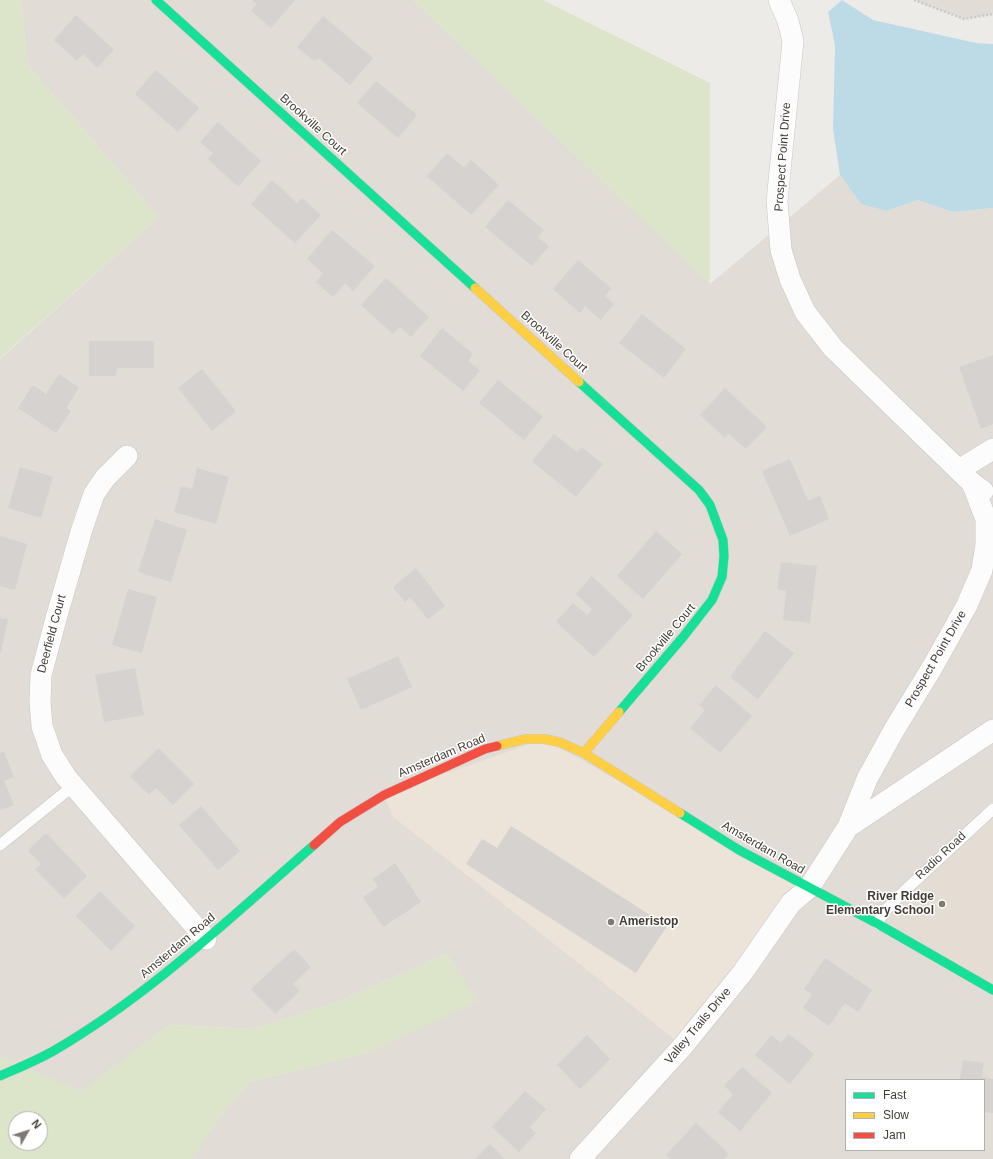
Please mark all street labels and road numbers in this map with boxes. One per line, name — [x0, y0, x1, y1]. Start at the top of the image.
street label: Brookville Court — [277, 91, 349, 159]
street label: Prospect Point Drive — [772, 102, 794, 212]
street label: Brookville Court — [518, 308, 590, 376]
street label: Deerfield Court — [35, 593, 69, 675]
street label: Brookville Court — [633, 601, 699, 675]
street label: Prospect Point Drive — [902, 608, 970, 710]
street label: Amsterdam Road — [396, 731, 488, 781]
street label: Amsterdam Road — [719, 818, 807, 878]
street label: Radio Road — [913, 829, 969, 883]
street label: Amsterdam Road — [138, 910, 218, 982]
street label: Valley Trails Drive — [662, 985, 734, 1067]

